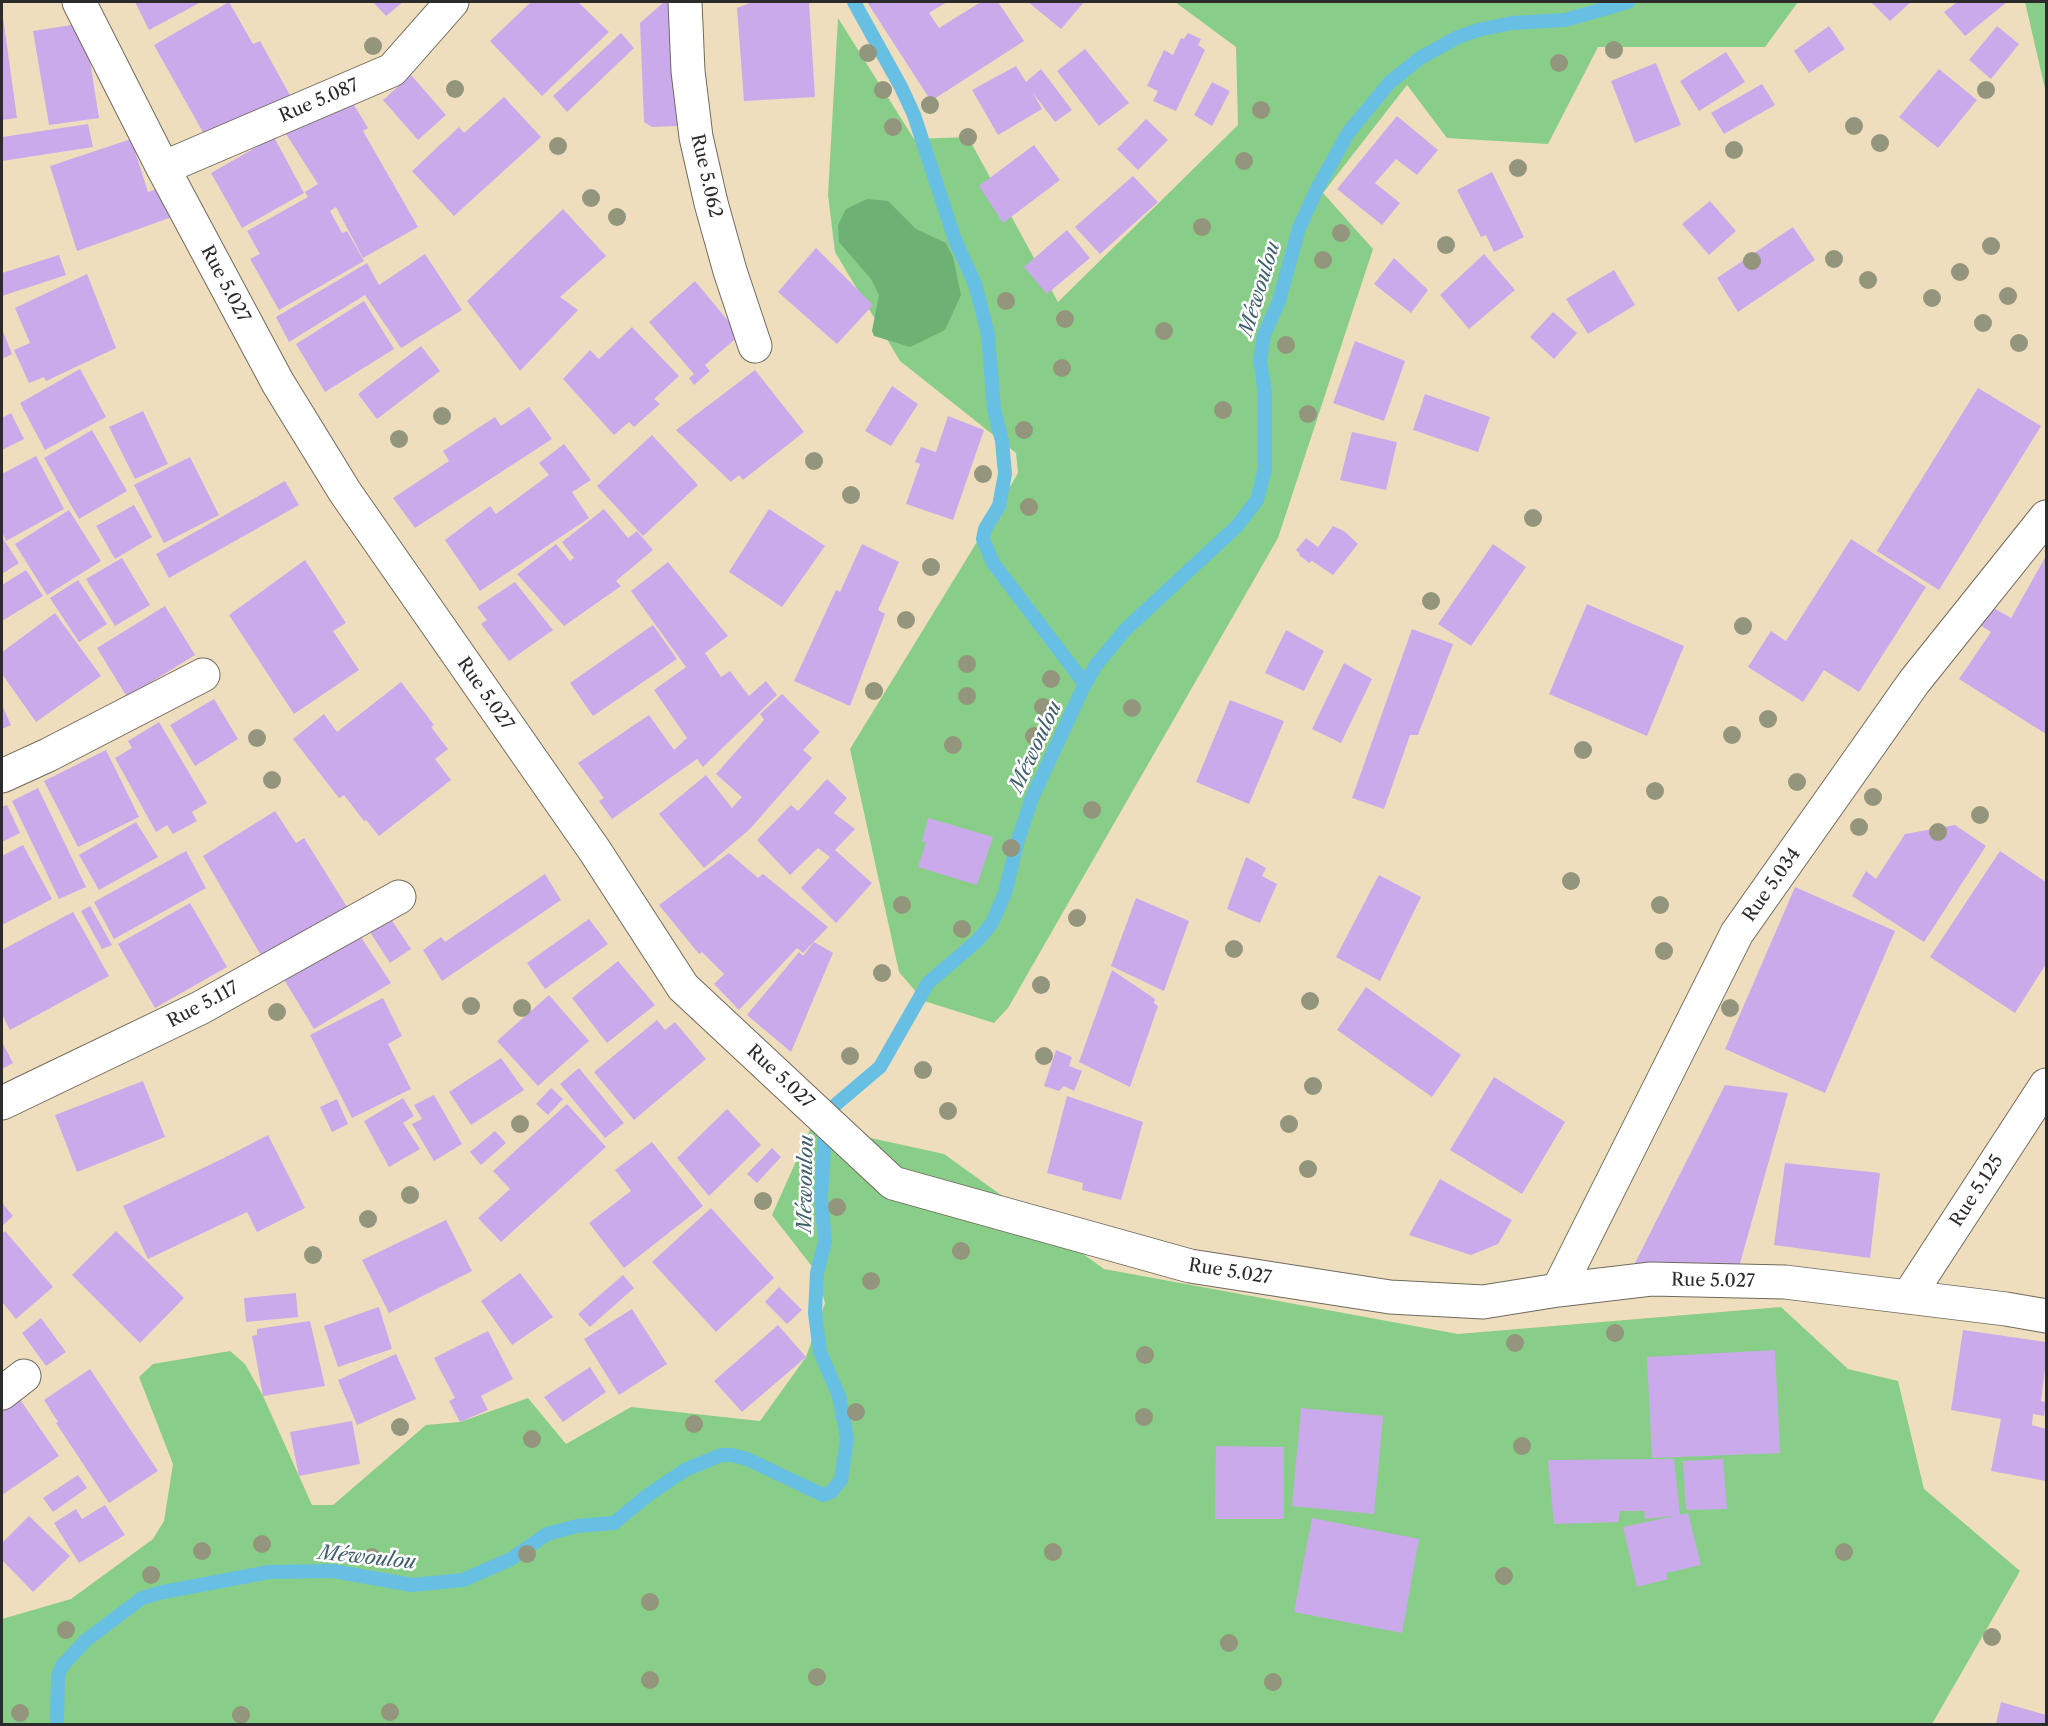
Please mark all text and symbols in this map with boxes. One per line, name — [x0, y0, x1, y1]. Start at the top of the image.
street label: Rue 5.087 — [276, 75, 362, 127]
street label: Rue 5.062 — [686, 132, 726, 220]
water label: Méwoulou — [1234, 239, 1286, 339]
street label: Rue 5.027 — [196, 242, 254, 326]
street label: Rue 5.027 — [452, 653, 518, 735]
water label: Méwoulou — [1005, 698, 1067, 796]
street label: Rue 5.034 — [1739, 844, 1805, 926]
street label: Rue 5.117 — [164, 977, 242, 1033]
street label: Rue 5.027 — [742, 1040, 818, 1114]
water label: Méwoulou — [793, 1135, 819, 1233]
street label: Rue 5.125 — [1946, 1151, 2008, 1231]
street label: Rue 5.027 — [1187, 1255, 1273, 1289]
street label: Rue 5.027 — [1671, 1269, 1755, 1293]
water label: Méwoulou — [317, 1541, 417, 1575]

